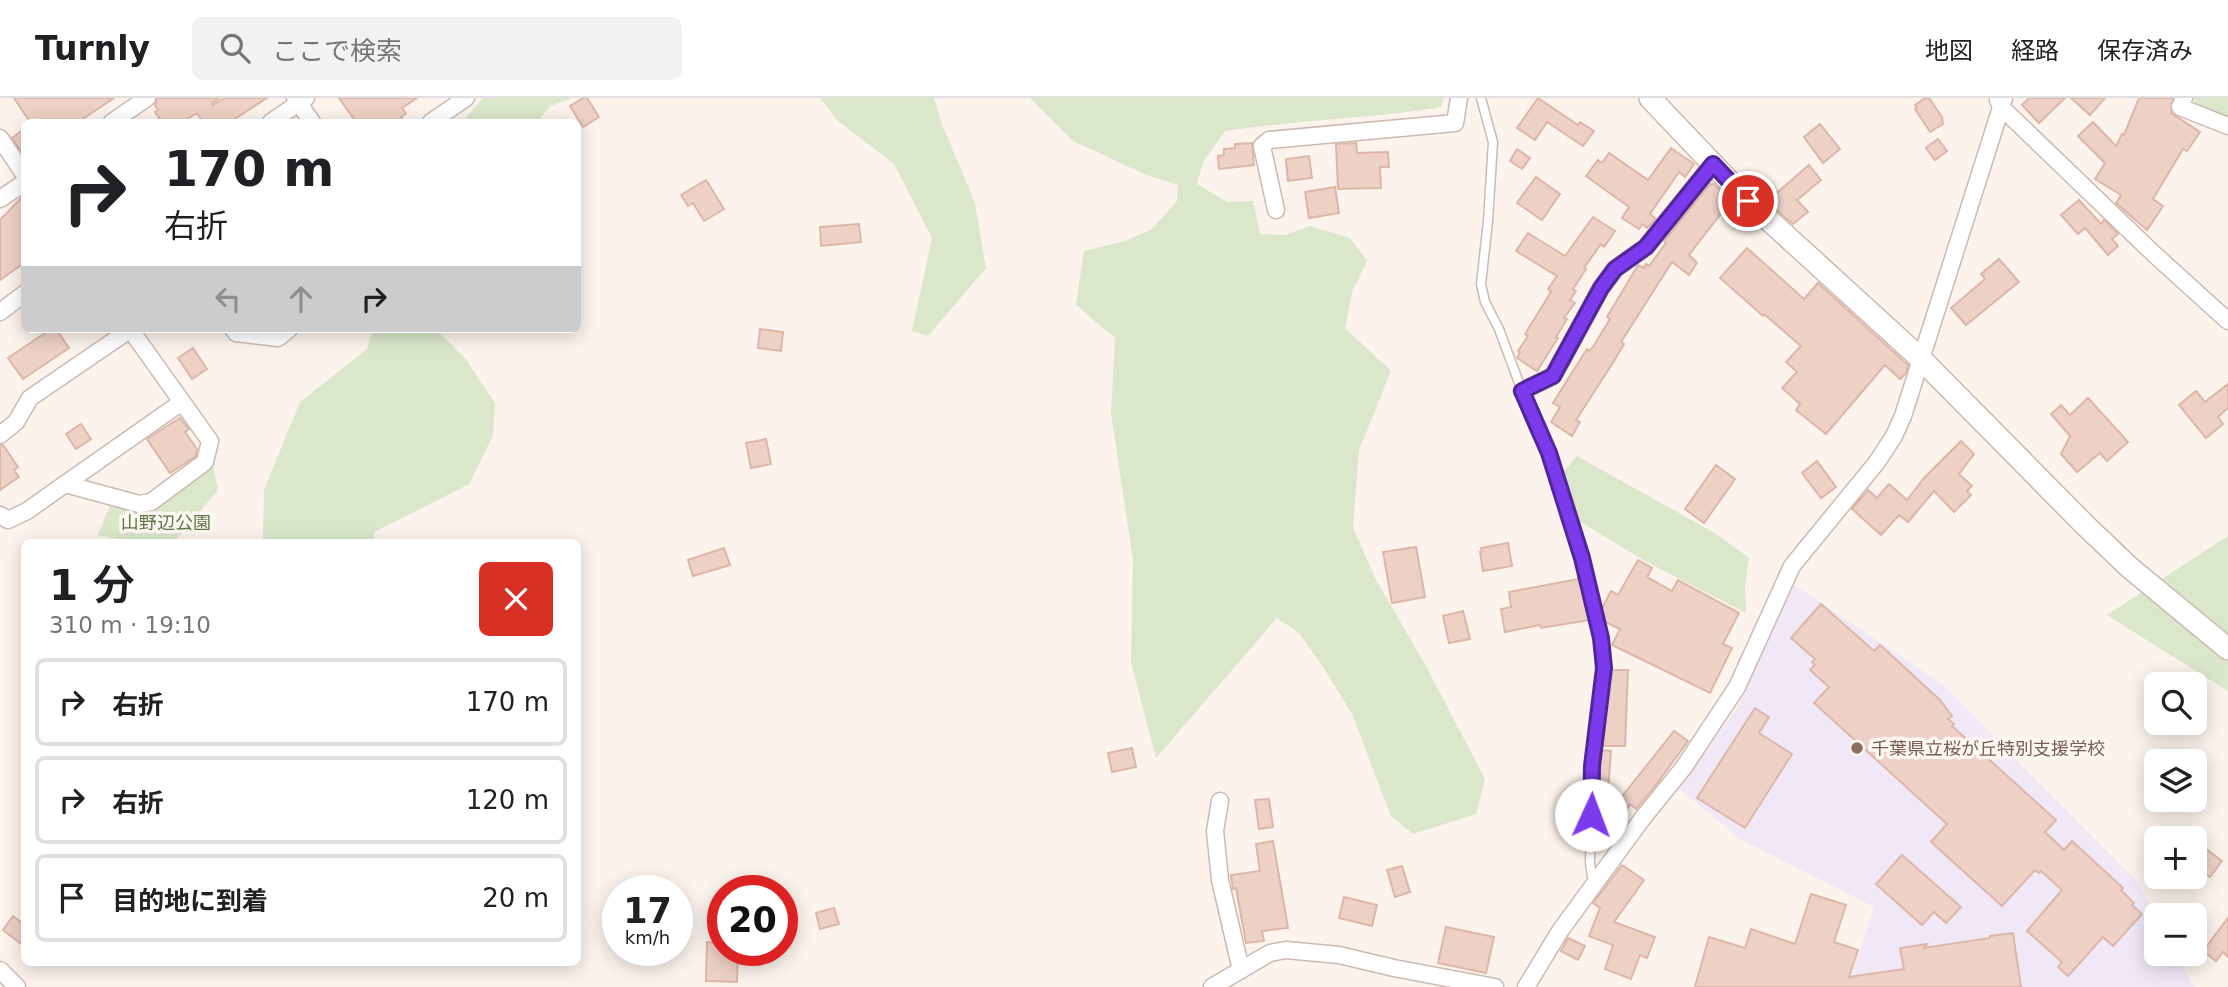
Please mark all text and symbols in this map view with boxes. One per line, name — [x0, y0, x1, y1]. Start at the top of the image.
search box — [192, 17, 682, 80]
text: Turnly — [35, 29, 150, 68]
icon: search — [216, 29, 254, 67]
text: ここで検索 — [272, 36, 402, 66]
text: 地図 — [1925, 37, 1973, 65]
text: 経路 — [2011, 37, 2059, 65]
text: 保存済み — [2097, 37, 2193, 65]
text: 170 m — [164, 141, 334, 198]
icon: right — [49, 147, 140, 238]
pin — [1718, 171, 1778, 231]
icon: arrive — [1729, 182, 1767, 220]
text: 右折 — [164, 207, 228, 245]
icon: left — [209, 280, 247, 318]
icon: ahead — [282, 280, 320, 318]
icon: right — [355, 280, 393, 318]
park label: 山野辺公園 — [121, 512, 211, 533]
text: 1 分 — [49, 561, 135, 610]
button: close — [479, 562, 553, 636]
text: 310 m · 19:10 — [49, 612, 211, 638]
map controls — [2144, 672, 2207, 966]
button: search — [2144, 672, 2207, 735]
icon: right — [53, 683, 91, 721]
text: 170 m — [466, 687, 549, 717]
text: 右折 — [112, 690, 164, 720]
place label: 千葉県立桜が丘特別支援学校 — [1871, 738, 2105, 759]
marker: 千葉県立桜が丘特別支援学校 — [1849, 740, 1865, 756]
button: layers — [2144, 749, 2207, 812]
position arrow — [1554, 778, 1628, 852]
icon: right — [53, 781, 91, 819]
text: 120 m — [466, 785, 549, 815]
text: 右折 — [112, 788, 164, 818]
button: + — [2144, 826, 2207, 889]
speed limit sign: 20 — [707, 875, 798, 966]
icon: arrive — [53, 879, 91, 917]
text: 20 m — [482, 883, 549, 913]
text: 目的地に到着 — [112, 886, 268, 916]
text: 17 — [623, 891, 672, 931]
button: − — [2144, 903, 2207, 966]
text: km/h — [625, 927, 670, 948]

